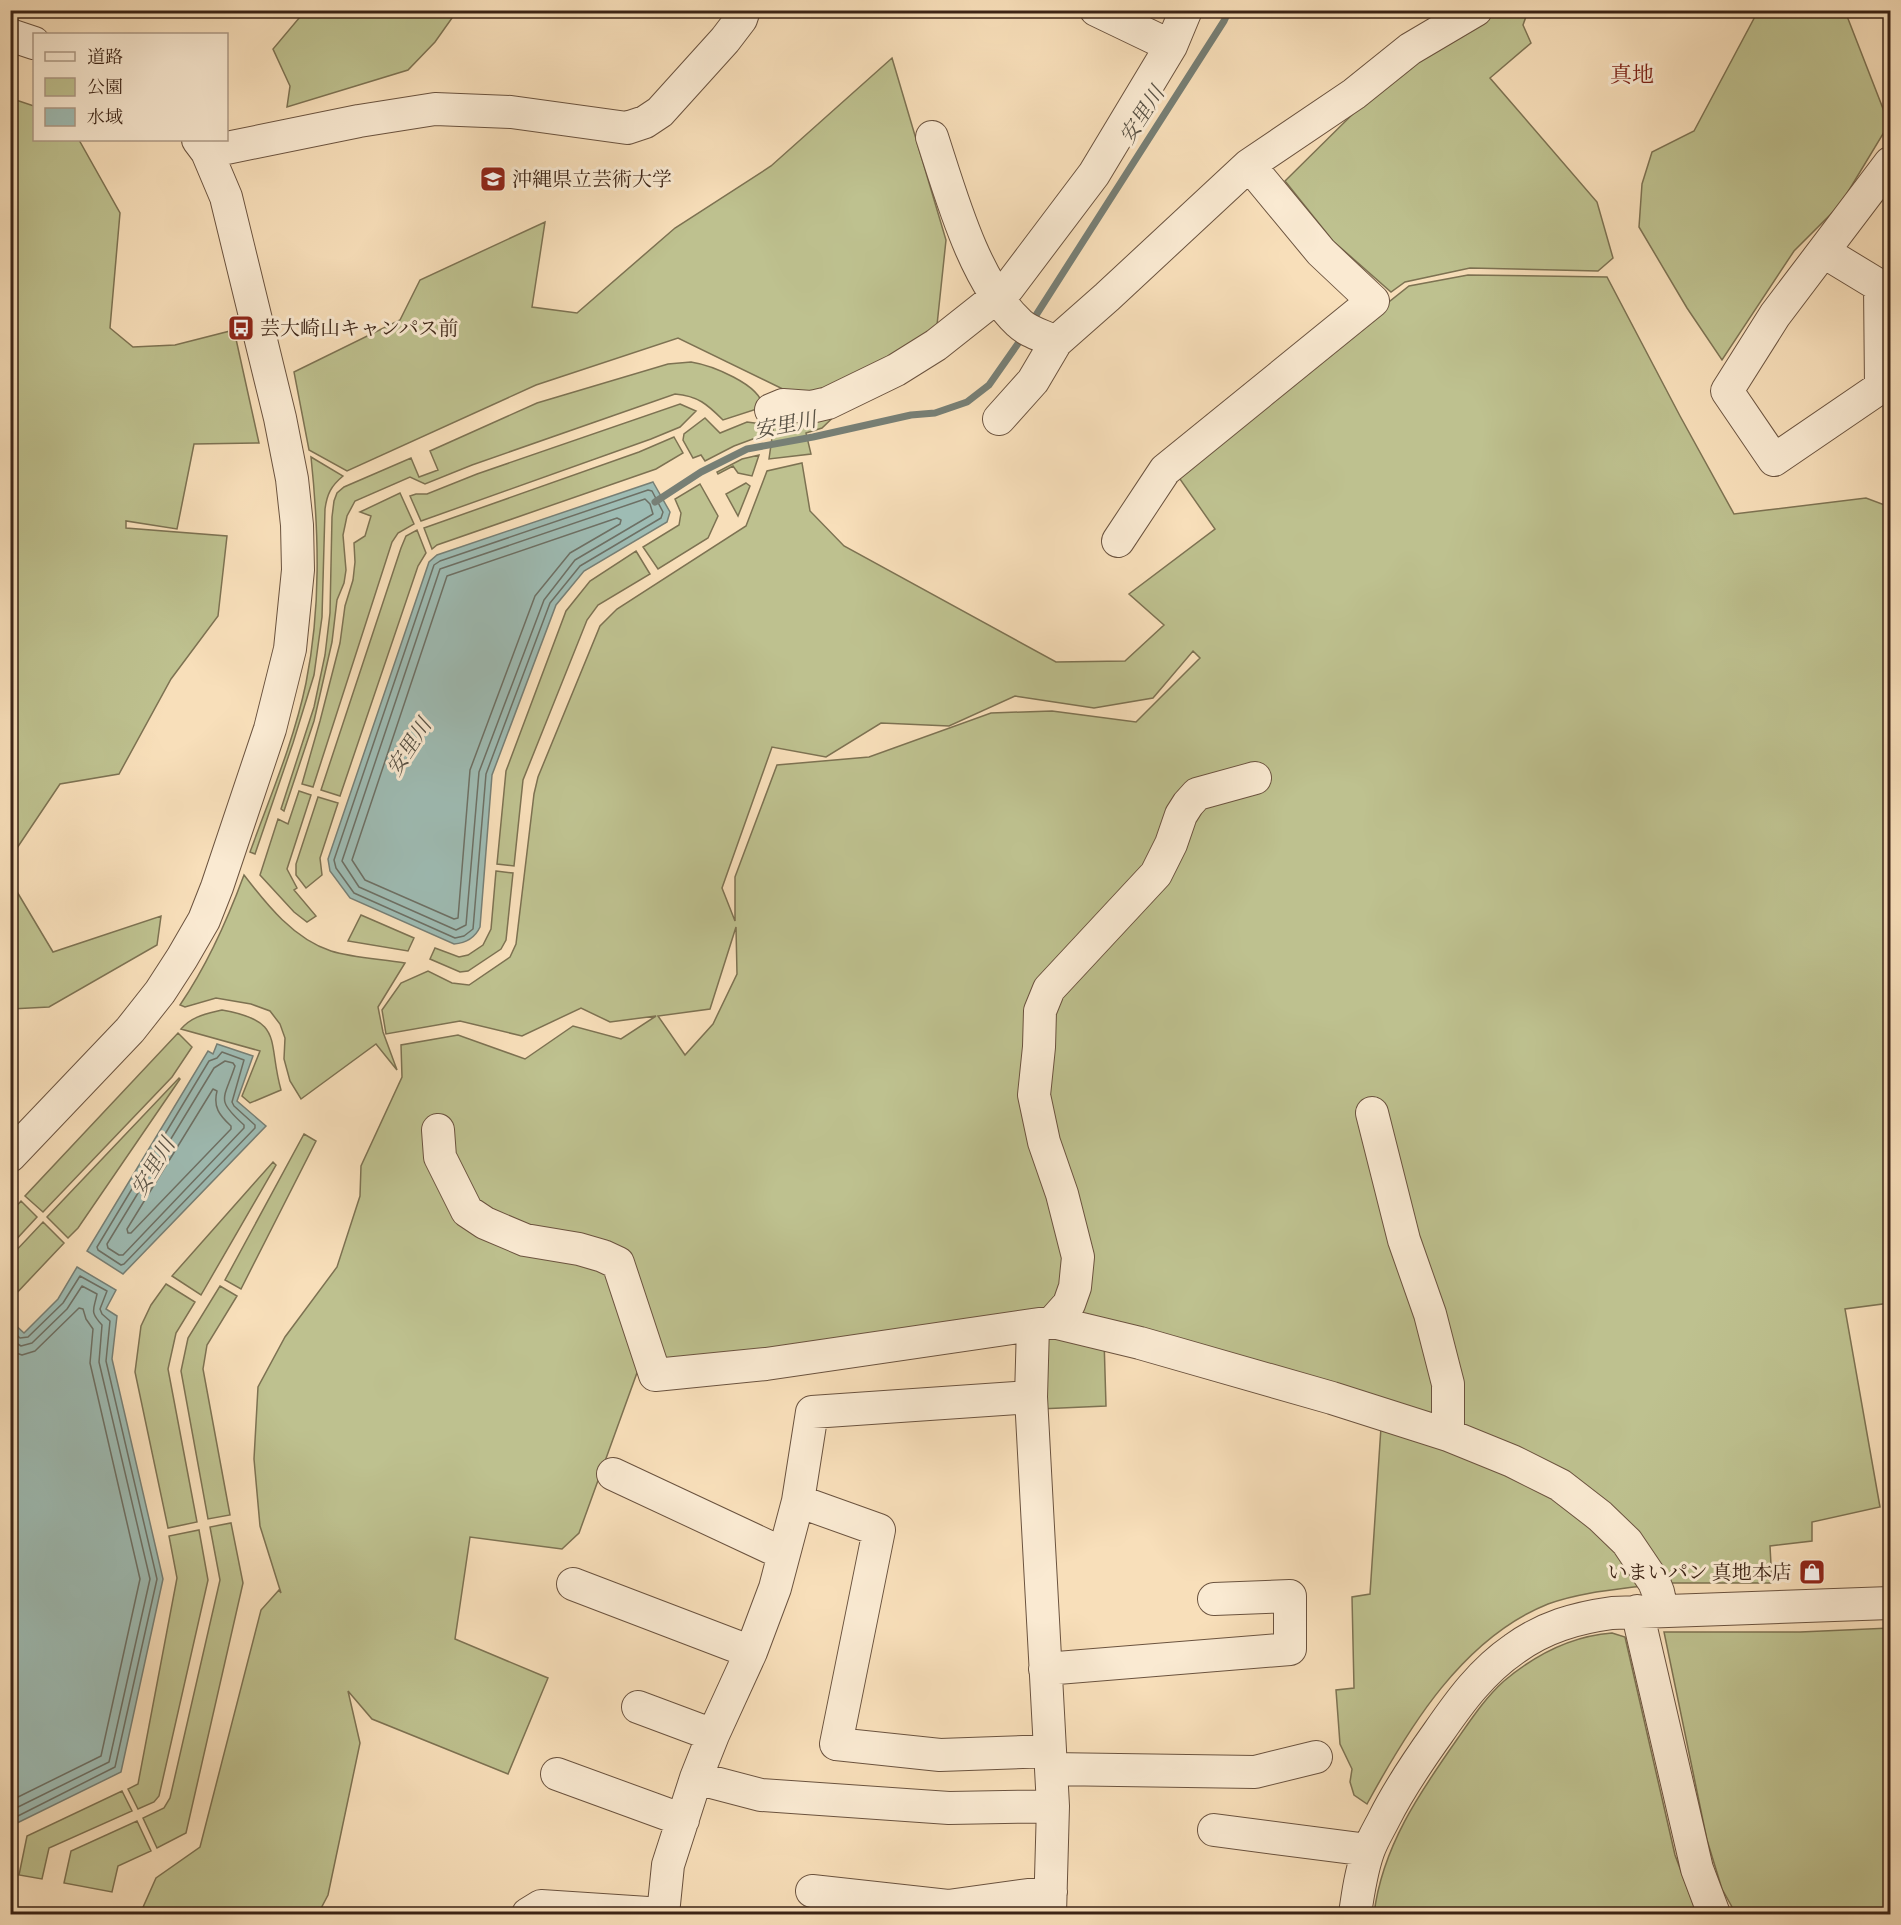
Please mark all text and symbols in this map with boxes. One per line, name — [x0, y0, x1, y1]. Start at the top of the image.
legend — [33, 33, 228, 141]
text: 道路 — [87, 47, 123, 68]
district label: 真地 — [1610, 62, 1654, 88]
text: 公園 — [87, 77, 123, 98]
water label: 安里川 — [1115, 80, 1170, 148]
text: 水域 — [87, 107, 123, 128]
school or university icon: 沖縄県立芸術大学 — [478, 164, 508, 194]
place label: 沖縄県立芸術大学 — [512, 168, 672, 191]
bus stop icon: 芸大崎山キャンパス前 — [226, 313, 256, 343]
place label: 芸大崎山キャンパス前 — [260, 317, 459, 340]
water label: 安里川 — [752, 407, 820, 443]
water label: 安里川 — [382, 712, 437, 780]
water label: 安里川 — [126, 1132, 181, 1200]
shop icon: いまいパン 真地本店 — [1797, 1557, 1827, 1587]
place label: いまいパン 真地本店 — [1608, 1561, 1792, 1584]

